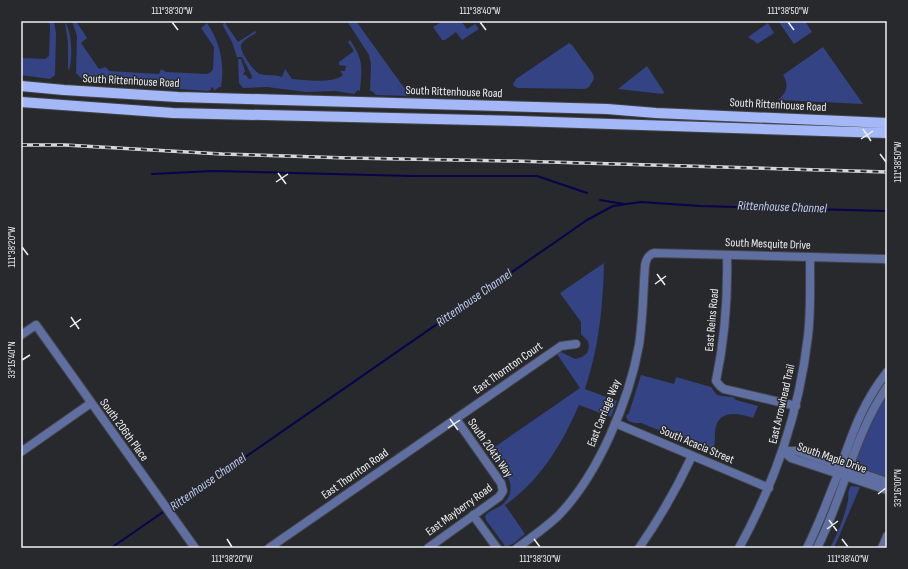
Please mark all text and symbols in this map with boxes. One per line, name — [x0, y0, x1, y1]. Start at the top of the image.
text: 111°38'30"W — [151, 5, 193, 17]
text: 111°38'40"W — [459, 5, 501, 17]
text: 111°38'50"W — [768, 5, 809, 17]
street label: South Rittenhouse Road — [82, 71, 180, 91]
street label: South Rittenhouse Road — [405, 83, 503, 101]
street label: South Rittenhouse Road — [729, 95, 827, 115]
text: 111°38'50"W — [892, 141, 904, 183]
water label: Rittenhouse Channel — [737, 197, 828, 217]
text: 111°38'20"W — [6, 226, 18, 268]
street label: South Mesquite Drive — [725, 235, 811, 253]
water label: Rittenhouse Channel — [433, 265, 516, 330]
street label: East Reins Road — [702, 288, 722, 352]
street label: East Thornton Court — [470, 338, 546, 397]
text: 33°15'40"N — [6, 341, 18, 379]
street label: East Arrowhead Trail — [766, 363, 798, 445]
street label: East Carriage Way — [584, 377, 624, 449]
street label: South 206th Place — [96, 396, 152, 464]
street label: South 204th Way — [464, 416, 516, 481]
street label: South Acacia Street — [658, 423, 737, 468]
street label: South Maple Drive — [795, 439, 869, 477]
street label: East Thornton Road — [319, 445, 391, 503]
water label: Rittenhouse Channel — [167, 449, 250, 514]
text: 33°16'00"N — [892, 469, 904, 507]
street label: East Mayberry Road — [423, 481, 495, 539]
text: 111°38'20"W — [211, 553, 253, 565]
text: 111°38'30"W — [519, 553, 561, 565]
text: 111°38'40"W — [827, 553, 869, 565]

